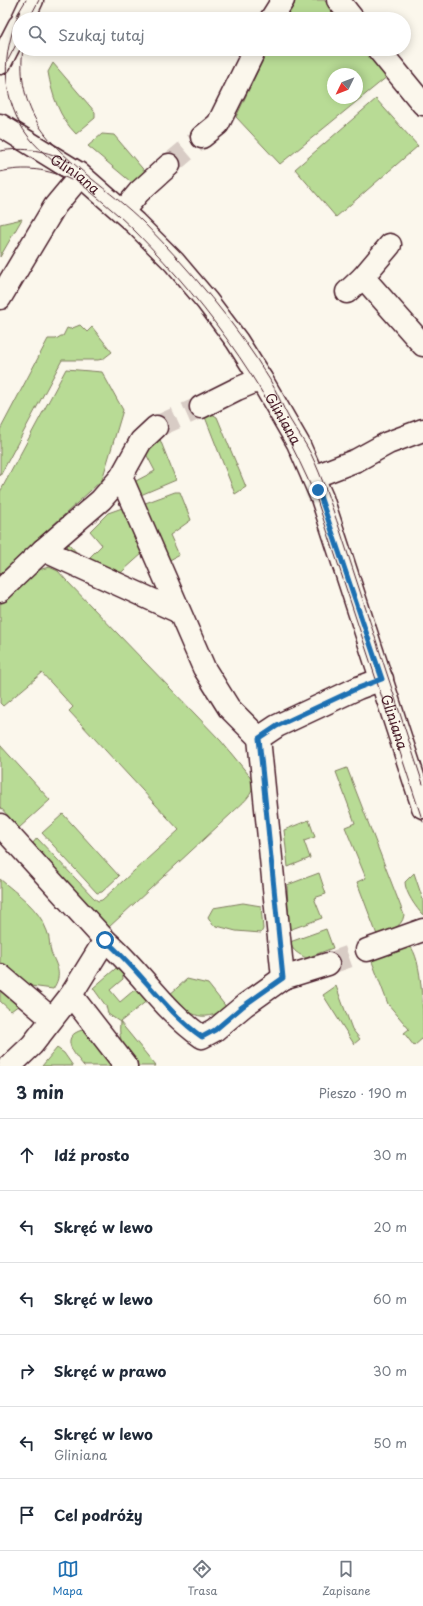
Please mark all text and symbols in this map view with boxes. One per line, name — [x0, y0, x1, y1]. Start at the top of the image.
search box — [12, 12, 411, 56]
icon: search — [26, 23, 48, 45]
text: Szukaj tutaj — [58, 23, 145, 46]
north arrow — [327, 68, 363, 104]
street label: Gliniana — [47, 148, 105, 199]
street label: Gliniana — [260, 388, 307, 449]
route end — [309, 481, 327, 499]
street label: Gliniana — [376, 691, 414, 752]
route start — [96, 931, 114, 949]
text: 3 min — [16, 1079, 64, 1105]
text: Pieszo · 190 m — [319, 1083, 407, 1102]
text: Idź prosto — [54, 1143, 129, 1166]
icon: ahead — [16, 1144, 38, 1166]
text: 30 m — [373, 1145, 407, 1164]
text: Skręć w lewo — [54, 1215, 153, 1238]
icon: left — [16, 1216, 38, 1238]
text: 20 m — [373, 1217, 407, 1236]
text: Skręć w lewo — [54, 1287, 153, 1310]
icon: left — [16, 1288, 38, 1310]
text: 60 m — [373, 1289, 407, 1308]
text: Skręć w prawo — [54, 1359, 167, 1382]
icon: right — [16, 1360, 38, 1382]
text: 30 m — [373, 1361, 407, 1380]
text: Skręć w lewo — [54, 1422, 153, 1445]
icon: left — [16, 1432, 38, 1454]
text: 50 m — [373, 1433, 407, 1452]
text: Gliniana — [54, 1445, 107, 1464]
text: Cel podróży — [54, 1503, 142, 1526]
icon: arrive — [16, 1504, 38, 1526]
tab: Mapa — [52, 1558, 83, 1599]
tab: Trasa — [187, 1558, 217, 1599]
tab: Zapisane — [322, 1558, 371, 1599]

